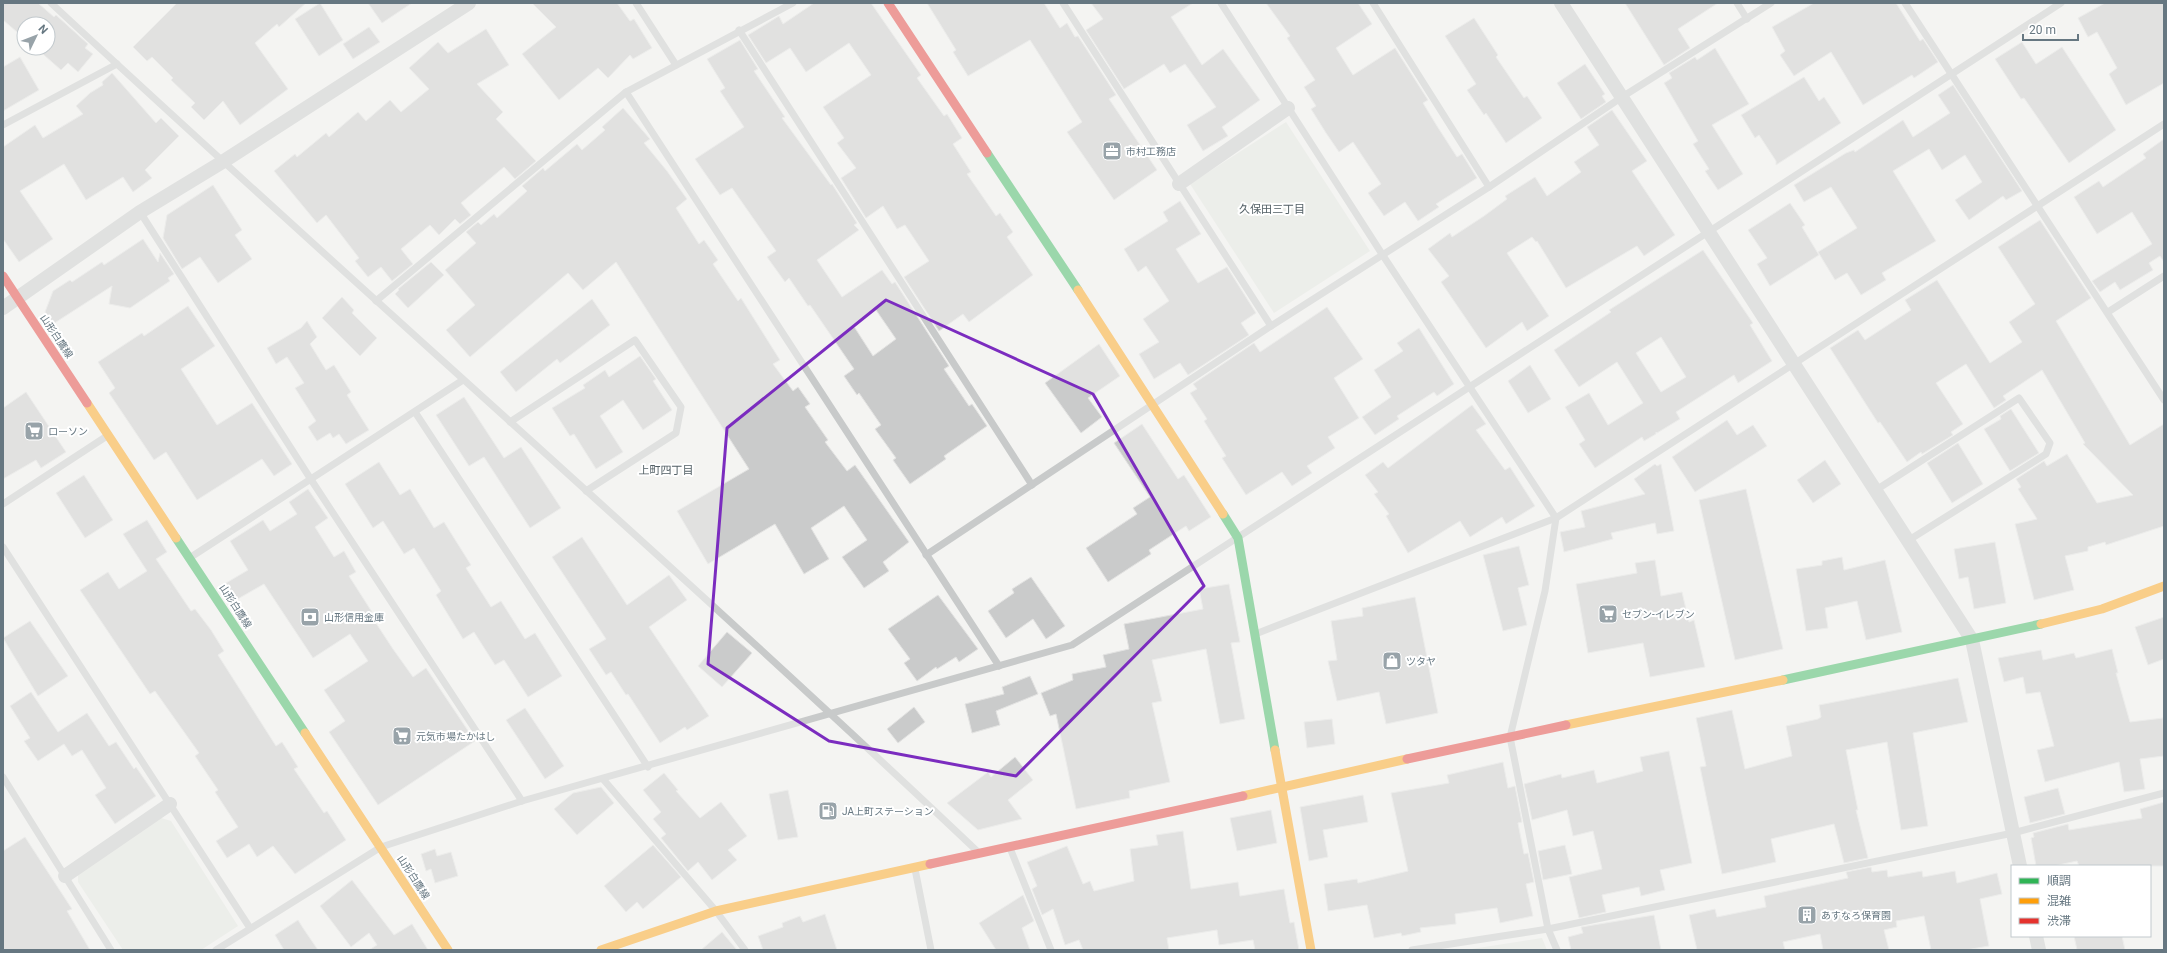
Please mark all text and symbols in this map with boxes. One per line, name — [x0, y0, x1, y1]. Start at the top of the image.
north arrow — [16, 16, 56, 56]
scale bar — [2023, 16, 2078, 42]
text: N — [36, 22, 51, 37]
text: 20 m — [2029, 23, 2056, 37]
office icon: 市村工務店 — [1101, 140, 1123, 162]
place label: 市村工務店 — [1126, 146, 1176, 157]
district label: 久保田三丁目 — [1239, 203, 1305, 216]
street label: 山形白鷹線 — [38, 312, 75, 360]
supermarket icon: ローソン — [23, 420, 45, 442]
place label: ローソン — [48, 426, 88, 437]
district label: 上町四丁目 — [639, 464, 694, 477]
street label: 山形白鷹線 — [217, 582, 254, 630]
supermarket icon: セブン-イレブン — [1597, 603, 1619, 625]
bank icon: 山形信用金庫 — [299, 606, 321, 628]
place label: セブン-イレブン — [1622, 609, 1695, 620]
place label: 山形信用金庫 — [324, 612, 384, 623]
shop icon: ツタヤ — [1381, 650, 1403, 672]
place label: ツタヤ — [1406, 656, 1436, 667]
supermarket icon: 元気市場たかはし — [391, 725, 413, 747]
place label: 元気市場たかはし — [416, 731, 496, 742]
fuel station icon: JA上町ステーション — [817, 800, 839, 822]
place label: JA上町ステーション — [842, 806, 934, 817]
street label: 山形白鷹線 — [395, 853, 432, 901]
legend — [2011, 865, 2151, 937]
text: 順調 — [2047, 874, 2071, 888]
text: 混雑 — [2047, 894, 2071, 908]
building icon: あすなろ保育園 — [1796, 904, 1818, 926]
place label: あすなろ保育園 — [1821, 910, 1891, 921]
text: 渋滞 — [2047, 914, 2071, 928]

